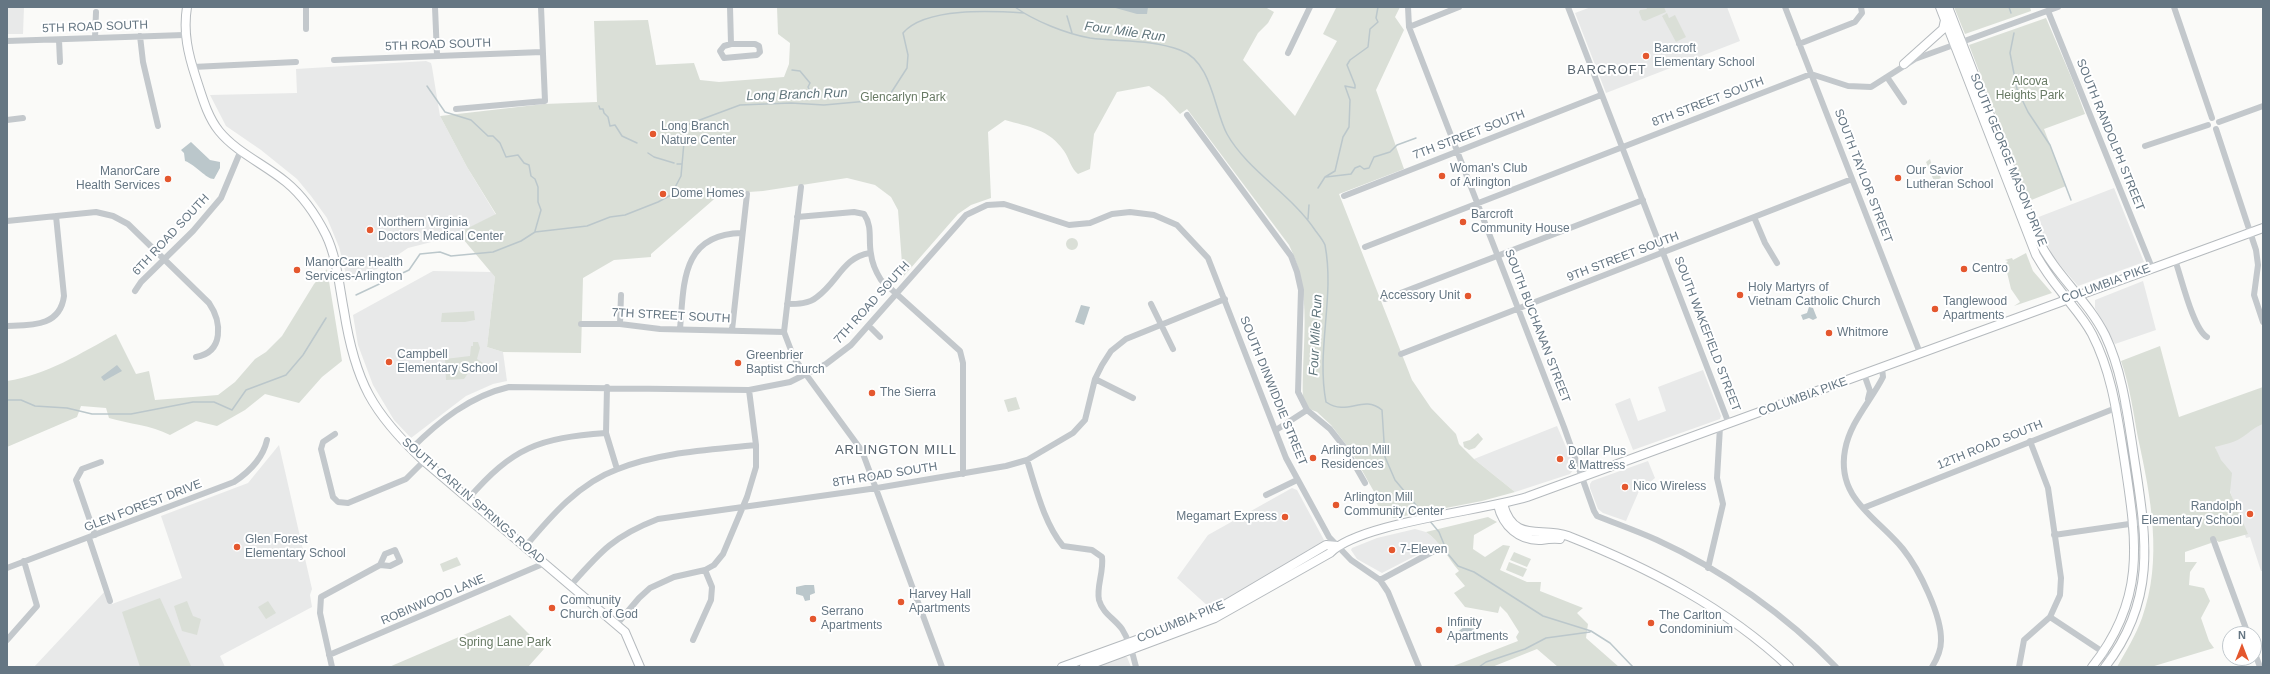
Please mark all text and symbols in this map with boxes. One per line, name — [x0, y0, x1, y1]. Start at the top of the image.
street label: 5TH ROAD SOUTH — [42, 18, 148, 36]
water label: Four Mile Run — [1083, 19, 1167, 45]
street label: 5TH ROAD SOUTH — [385, 36, 491, 54]
place label: Barcroft Elementary School — [1654, 42, 1755, 70]
marker: Barcroft Elementary School — [1641, 51, 1651, 61]
street label: SOUTH RANDOLPH STREET — [2073, 57, 2147, 213]
district label: BARCROFT — [1567, 62, 1647, 78]
street label: SOUTH GEORGE MASON DRIVE — [1967, 71, 2049, 249]
street label: 8TH STREET SOUTH — [1650, 74, 1766, 130]
park label: Alcova Heights Park — [1996, 75, 2064, 103]
water label: Long Branch Run — [746, 85, 848, 105]
park label: Glencarlyn Park — [860, 91, 946, 105]
street label: 7TH STREET SOUTH — [1411, 107, 1527, 163]
street label: SOUTH TAYLOR STREET — [1831, 107, 1895, 245]
place label: Long Branch Nature Center — [661, 120, 736, 148]
marker: Long Branch Nature Center — [648, 129, 658, 139]
place label: Woman's Club of Arlington — [1450, 162, 1527, 190]
place label: Our Savior Lutheran School — [1906, 164, 1993, 192]
place label: ManorCare Health Services — [76, 165, 160, 193]
marker: Woman's Club of Arlington — [1437, 171, 1447, 181]
marker: Our Savior Lutheran School — [1893, 173, 1903, 183]
marker: ManorCare Health Services — [163, 174, 173, 184]
place label: Dome Homes — [671, 187, 744, 201]
marker: Dome Homes — [658, 189, 668, 199]
street label: 6TH ROAD SOUTH — [130, 191, 212, 279]
place label: Barcroft Community House — [1471, 208, 1570, 236]
place label: Northern Virginia Doctors Medical Center — [378, 216, 503, 244]
marker: Barcroft Community House — [1458, 217, 1468, 227]
marker: Northern Virginia Doctors Medical Center — [365, 225, 375, 235]
street label: 9TH STREET SOUTH — [1565, 229, 1681, 285]
street label: SOUTH BUCHANAN STREET — [1501, 247, 1573, 405]
street label: SOUTH WAKEFIELD STREET — [1671, 254, 1743, 414]
place label: ManorCare Health Services-Arlington — [305, 256, 403, 284]
street label: 7TH ROAD SOUTH — [831, 259, 913, 347]
street label: COLUMBIA PIKE — [2060, 261, 2152, 307]
place label: Centro — [1972, 262, 2008, 276]
marker: Centro — [1959, 264, 1969, 274]
marker: ManorCare Health Services-Arlington — [292, 265, 302, 275]
place label: Holy Martyrs of Vietnam Catholic Church — [1748, 281, 1881, 309]
place label: Accessory Unit — [1380, 289, 1460, 303]
marker: Holy Martyrs of Vietnam Catholic Church — [1735, 290, 1745, 300]
marker: Accessory Unit — [1463, 291, 1473, 301]
water label: Four Mile Run — [1306, 294, 1326, 376]
place label: Tanglewood Apartments — [1943, 295, 2007, 323]
marker: Tanglewood Apartments — [1930, 304, 1940, 314]
street label: 7TH STREET SOUTH — [611, 306, 731, 326]
street label: SOUTH DINWIDDIE STREET — [1236, 314, 1310, 468]
place label: Whitmore — [1837, 326, 1888, 340]
marker: Whitmore — [1824, 328, 1834, 338]
place label: Campbell Elementary School — [397, 348, 498, 376]
place label: Greenbrier Baptist Church — [746, 349, 825, 377]
marker: Campbell Elementary School — [384, 357, 394, 367]
marker: Greenbrier Baptist Church — [733, 358, 743, 368]
street label: COLUMBIA PIKE — [1757, 374, 1849, 420]
place label: The Sierra — [880, 386, 936, 400]
marker: The Sierra — [867, 388, 877, 398]
street label: 12TH ROAD SOUTH — [1935, 417, 2045, 473]
street label: SOUTH CARLIN SPRINGS ROAD — [399, 435, 547, 567]
district label: ARLINGTON MILL — [835, 442, 957, 458]
place label: Arlington Mill Residences — [1321, 444, 1390, 472]
place label: Dollar Plus & Mattress — [1568, 445, 1626, 473]
marker: Arlington Mill Residences — [1308, 453, 1318, 463]
marker: Dollar Plus & Mattress — [1555, 454, 1565, 464]
street label: 8TH ROAD SOUTH — [832, 460, 938, 490]
street label: GLEN FOREST DRIVE — [82, 477, 204, 535]
place label: Nico Wireless — [1633, 480, 1706, 494]
marker: Nico Wireless — [1620, 482, 1630, 492]
place label: Arlington Mill Community Center — [1344, 491, 1444, 519]
marker: Arlington Mill Community Center — [1331, 500, 1341, 510]
place label: Randolph Elementary School — [2141, 500, 2242, 528]
marker: Randolph Elementary School — [2245, 509, 2255, 519]
place label: Megamart Express — [1176, 510, 1277, 524]
marker: Megamart Express — [1280, 512, 1290, 522]
place label: Glen Forest Elementary School — [245, 533, 346, 561]
marker: Glen Forest Elementary School — [232, 542, 242, 552]
place label: 7-Eleven — [1400, 543, 1447, 557]
marker: 7-Eleven — [1387, 545, 1397, 555]
street label: ROBINWOOD LANE — [379, 572, 487, 628]
place label: Harvey Hall Apartments — [909, 588, 971, 616]
place label: Community Church of God — [560, 594, 638, 622]
marker: Harvey Hall Apartments — [896, 597, 906, 607]
street label: COLUMBIA PIKE — [1135, 598, 1227, 646]
marker: Community Church of God — [547, 603, 557, 613]
place label: Serrano Apartments — [821, 605, 882, 633]
place label: The Carlton Condominium — [1659, 609, 1733, 637]
marker: Serrano Apartments — [808, 614, 818, 624]
place label: Infinity Apartments — [1447, 616, 1508, 644]
marker: The Carlton Condominium — [1646, 618, 1656, 628]
marker: Infinity Apartments — [1434, 625, 1444, 635]
north arrow — [2222, 626, 2262, 666]
text: N — [2238, 629, 2246, 641]
park label: Spring Lane Park — [459, 636, 551, 650]

